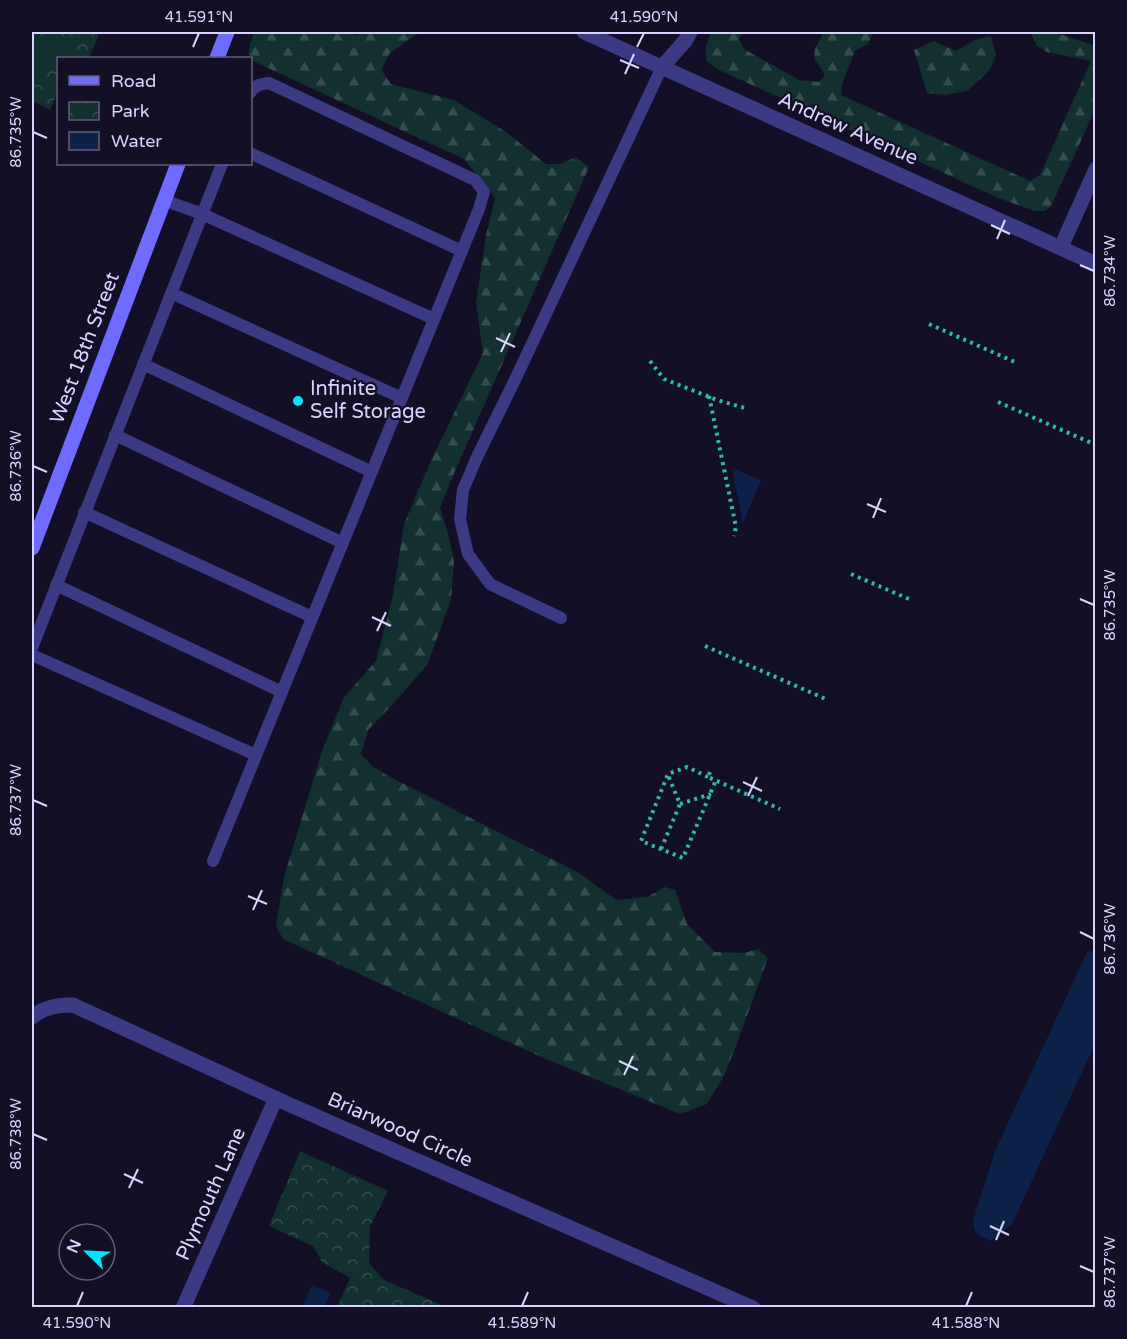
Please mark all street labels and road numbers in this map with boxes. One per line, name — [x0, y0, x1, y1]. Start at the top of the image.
street label: Andrew Avenue — [774, 87, 922, 171]
street label: West 18th Street — [45, 269, 125, 427]
street label: Briarwood Circle — [324, 1087, 476, 1173]
street label: Plymouth Lane — [171, 1124, 251, 1264]

